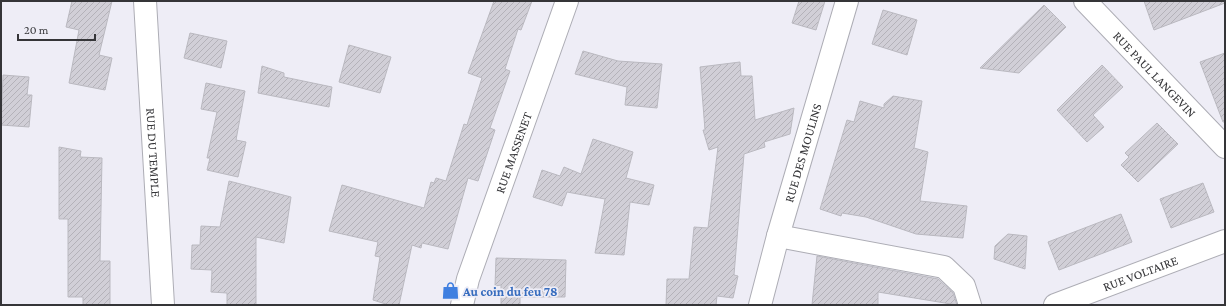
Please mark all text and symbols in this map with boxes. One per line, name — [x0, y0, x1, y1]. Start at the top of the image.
scale bar — [18, 16, 95, 42]
text: 20 m — [24, 23, 49, 37]
street label: RUE PAUL LANGEVIN — [1110, 28, 1199, 120]
street label: RUE DES MOULINS — [781, 102, 824, 204]
street label: RUE DU TEMPLE — [144, 108, 164, 198]
street label: RUE MASSENET — [492, 110, 534, 195]
street label: RUE VOLTAIRE — [1101, 252, 1180, 294]
shop icon: Au coin du feu 78 — [440, 281, 460, 301]
place label: Au coin du feu 78 — [462, 284, 558, 299]

